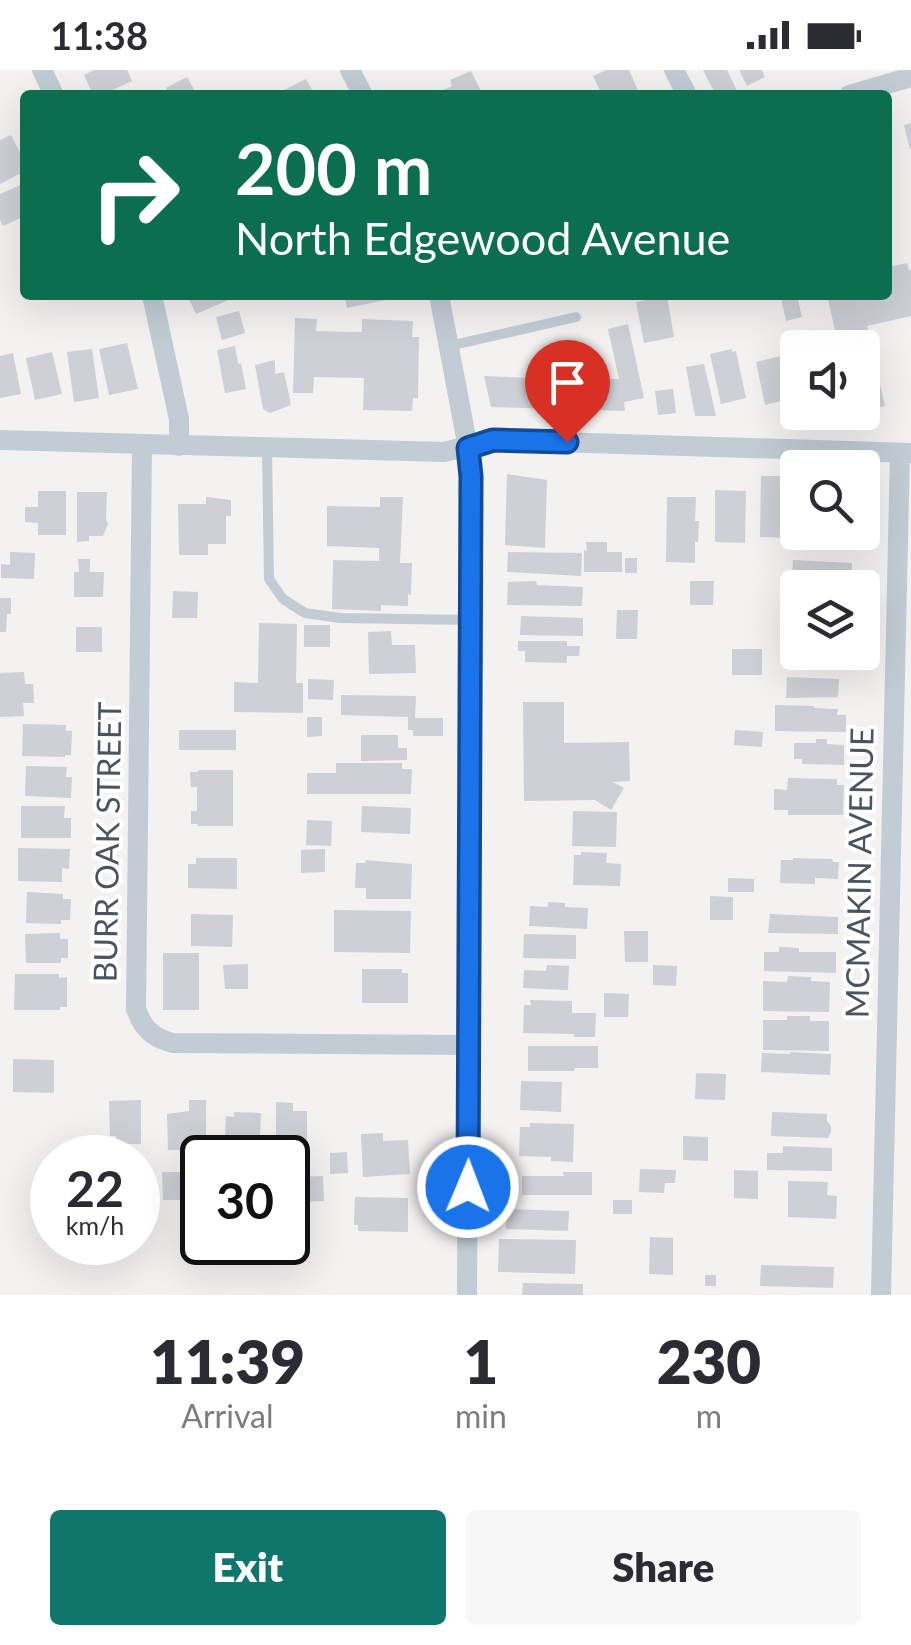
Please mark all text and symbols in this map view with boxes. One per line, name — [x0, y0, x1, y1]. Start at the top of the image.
text: 11:38 — [50, 12, 148, 58]
text: 200 m — [235, 126, 432, 210]
icon: right — [70, 130, 200, 260]
text: North Edgewood Avenue — [235, 211, 730, 265]
map controls — [780, 330, 880, 670]
button: sound — [780, 330, 880, 430]
pin — [525, 340, 610, 443]
icon: arrive — [540, 355, 595, 410]
button: search — [780, 450, 880, 550]
button: layers — [780, 570, 880, 670]
street label: BURR OAK STREET — [85, 701, 128, 983]
street label: MCMAKIN AVENUE — [836, 727, 881, 1019]
speed limit sign: 30 — [180, 1135, 310, 1265]
position arrow — [416, 1135, 520, 1239]
text: 22 — [66, 1158, 124, 1218]
text: km/h — [66, 1210, 124, 1240]
text: 11:39 — [150, 1325, 305, 1397]
text: 1 — [463, 1325, 498, 1397]
text: 230 — [657, 1325, 761, 1397]
text: Arrival — [181, 1396, 274, 1435]
text: min — [455, 1396, 507, 1435]
text: m — [696, 1396, 722, 1435]
button: Exit — [50, 1510, 446, 1625]
button: Share — [466, 1510, 861, 1625]

